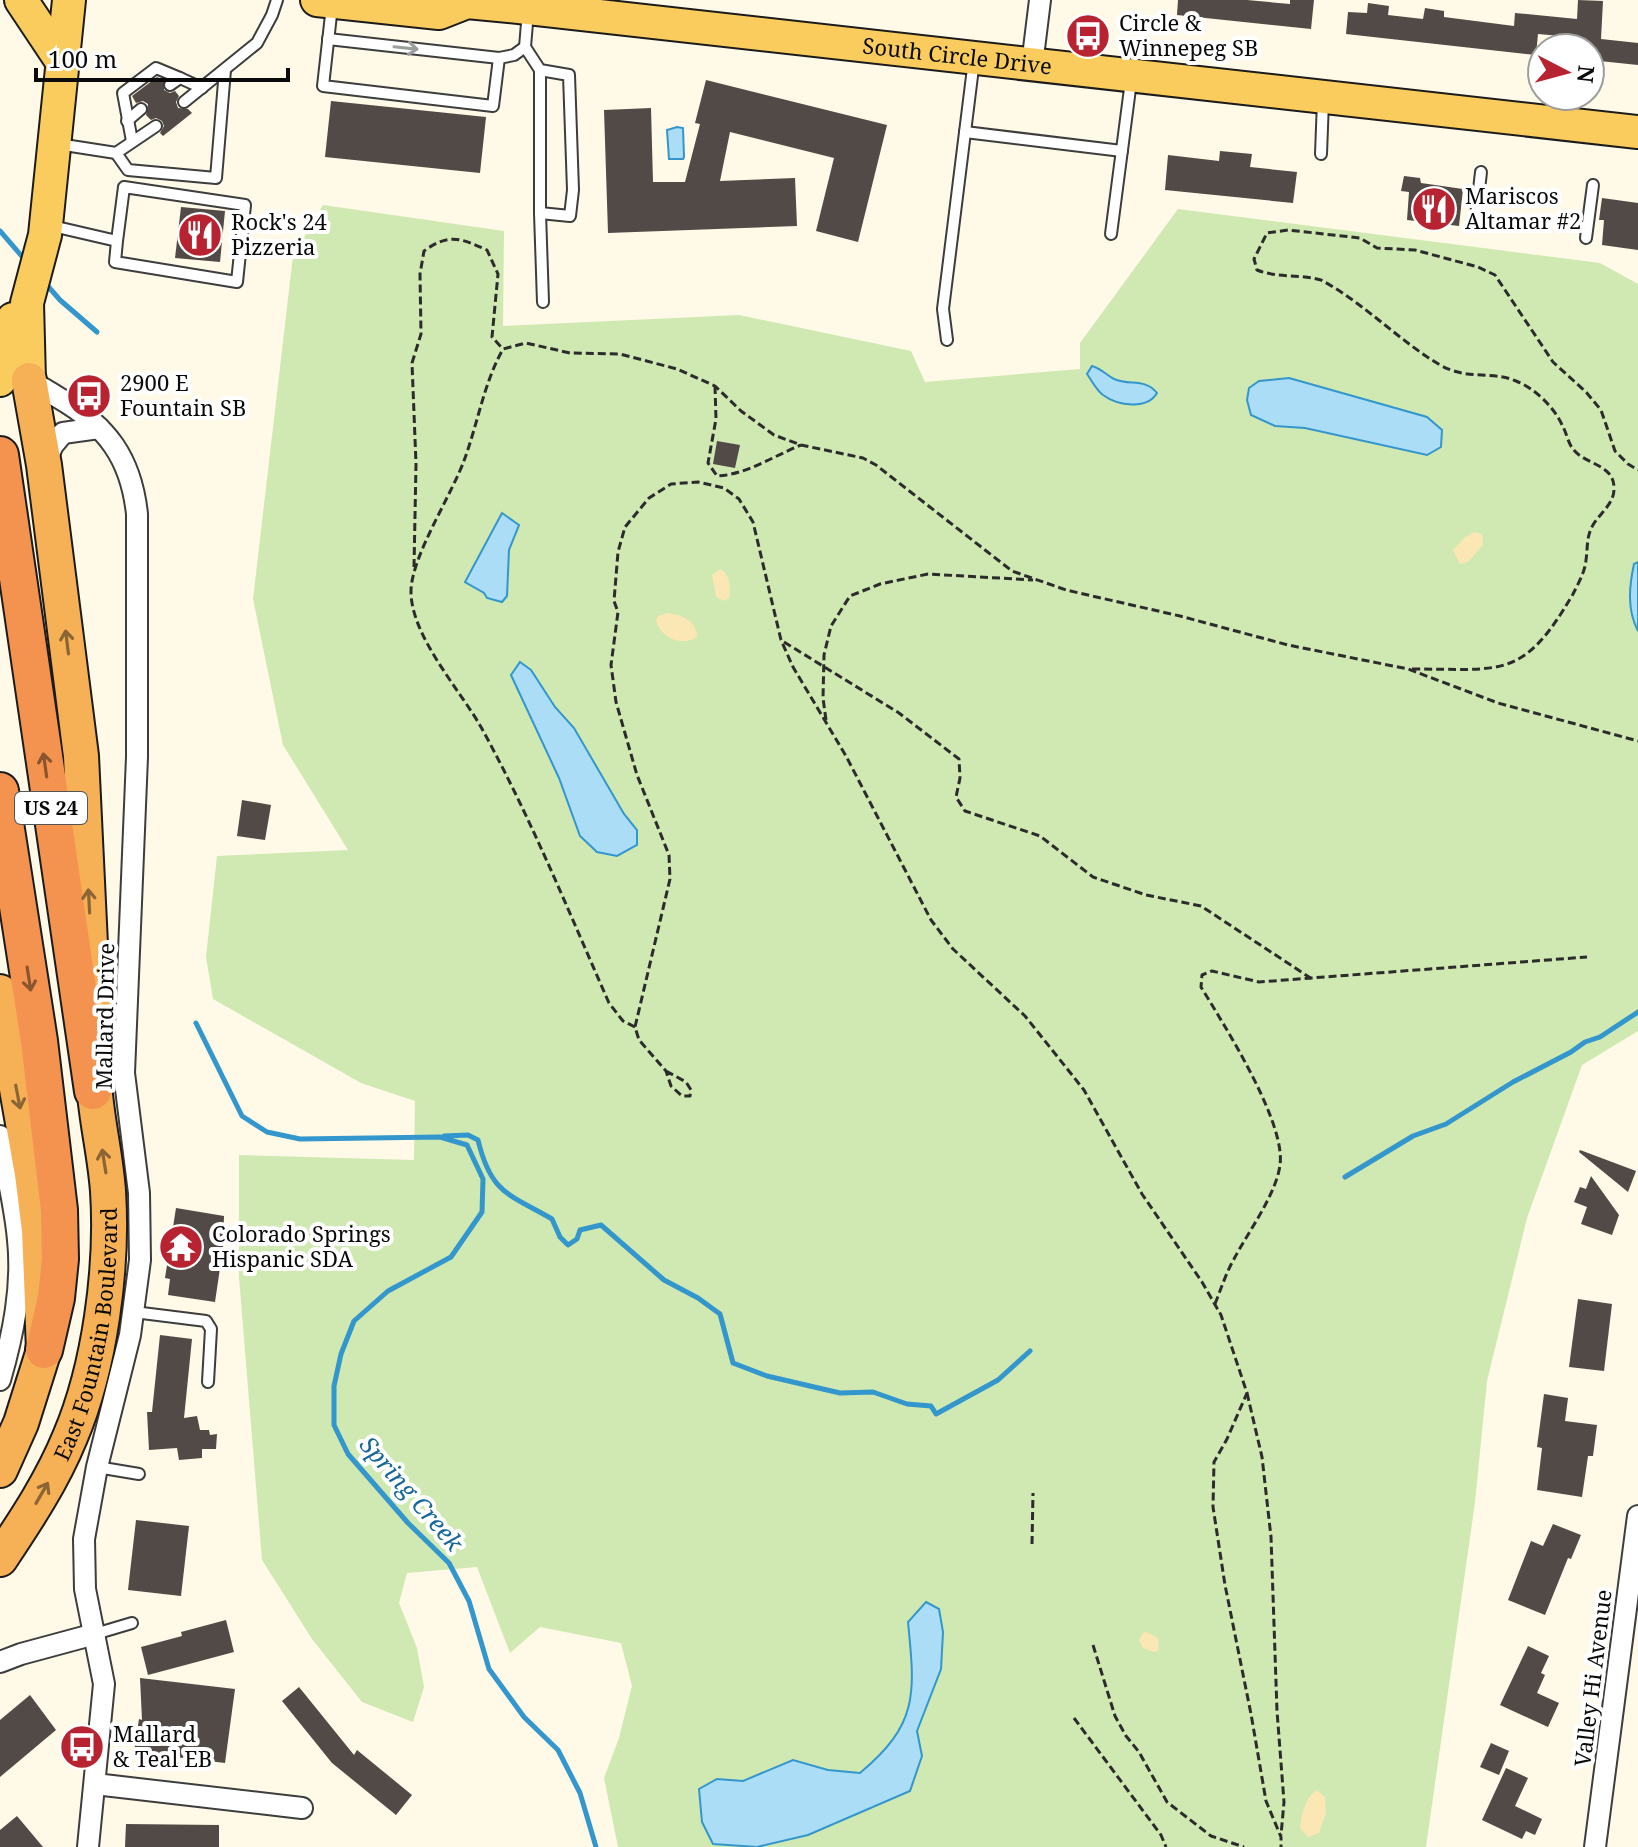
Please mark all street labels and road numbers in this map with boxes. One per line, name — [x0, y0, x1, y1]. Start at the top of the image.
street label: South Circle Drive — [861, 29, 1054, 80]
road number: US 24 — [15, 792, 87, 824]
street label: Mallard Drive — [88, 942, 120, 1090]
street label: East Fountain Boulevard — [46, 1207, 123, 1465]
street label: Valley Hi Avenue — [1566, 1588, 1618, 1768]

